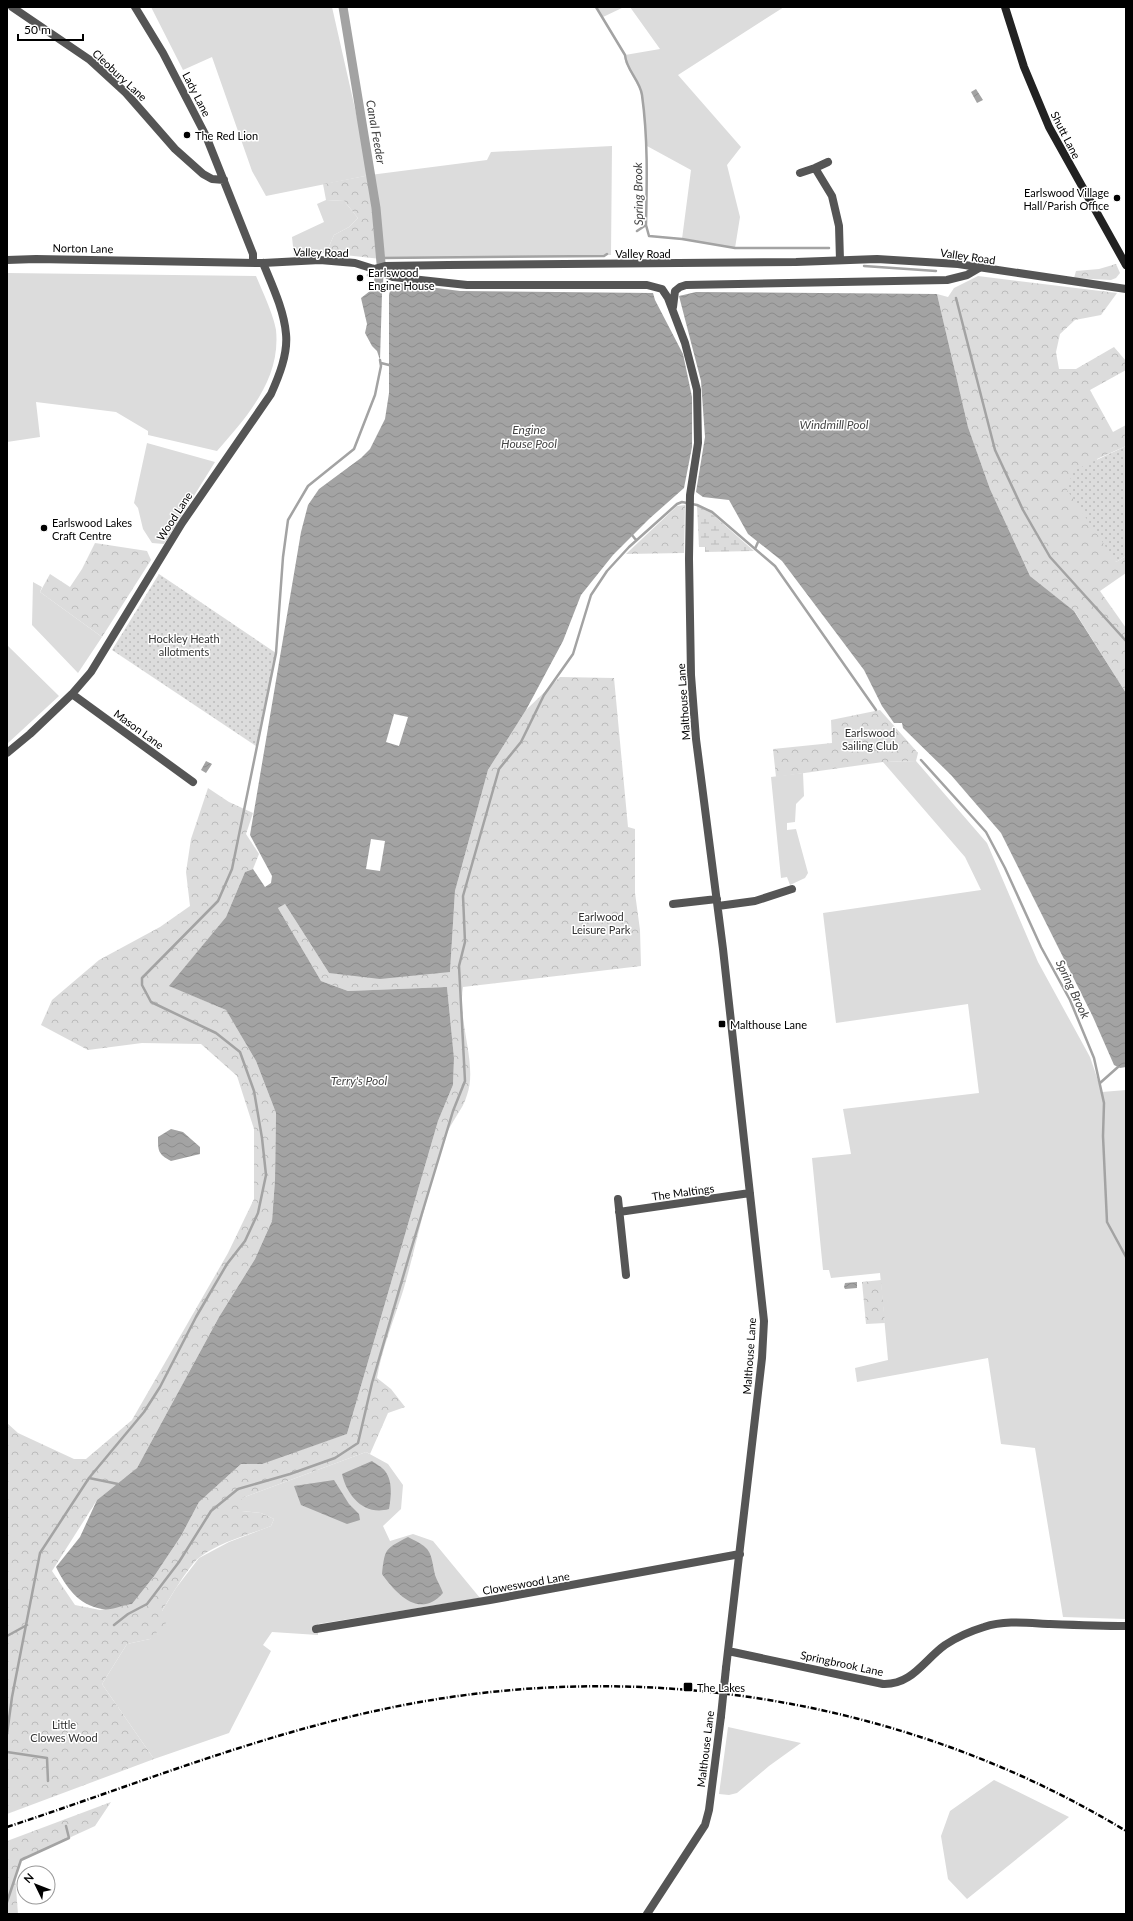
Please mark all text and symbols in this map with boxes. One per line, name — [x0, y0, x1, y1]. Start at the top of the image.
scale bar — [18, 16, 83, 42]
text: 50 m — [24, 22, 51, 37]
street label: Cleobury Lane — [90, 47, 150, 104]
street label: Lady Lane — [180, 69, 214, 119]
water label: Canal Feeder — [363, 99, 389, 166]
street label: Shutt Lane — [1049, 109, 1084, 161]
place label: The Red Lion — [195, 129, 258, 142]
marker: The Red Lion — [182, 130, 192, 140]
water label: Spring Brook — [630, 162, 646, 226]
place label: Earlswood Village Hall/Parish Office — [1023, 186, 1109, 212]
marker: Earlswood Village Hall/Parish Office — [1112, 193, 1122, 203]
street label: Norton Lane — [53, 241, 114, 255]
street label: Valley Road — [293, 245, 349, 259]
street label: Valley Road — [940, 246, 996, 266]
street label: Valley Road — [615, 247, 671, 260]
place label: Earlswood Engine House — [368, 266, 435, 292]
marker: Earlswood Engine House — [355, 273, 365, 283]
water label: Windmill Pool — [800, 417, 869, 432]
water label: Engine House Pool — [501, 422, 557, 451]
street label: Wood Lane — [153, 489, 195, 543]
place label: Earlswood Lakes Craft Centre — [52, 516, 132, 542]
marker: Earlswood Lakes Craft Centre — [39, 523, 49, 533]
park label: Hockley Heath allotments — [148, 632, 220, 658]
street label: Malthouse Lane — [674, 663, 692, 741]
street label: Mason Lane — [111, 707, 167, 752]
park label: Earlswood Sailing Club — [842, 726, 898, 752]
park label: Earlwood Leisure Park — [572, 910, 631, 936]
water label: Spring Brook — [1053, 957, 1093, 1021]
place label: Malthouse Lane — [730, 1018, 807, 1031]
marker: Malthouse Lane — [717, 1019, 727, 1029]
water label: Terry's Pool — [331, 1073, 387, 1088]
street label: The Maltings — [651, 1181, 715, 1203]
street label: Malthouse Lane — [740, 1317, 758, 1395]
street label: Cloweswood Lane — [481, 1569, 571, 1597]
street label: Springbrook Lane — [799, 1648, 885, 1678]
marker: The Lakes — [682, 1681, 694, 1693]
place label: The Lakes — [697, 1681, 745, 1694]
street label: Malthouse Lane — [694, 1710, 716, 1788]
park label: Little Clowes Wood — [30, 1718, 98, 1744]
north arrow — [16, 1865, 56, 1905]
text: N — [21, 1870, 36, 1885]

